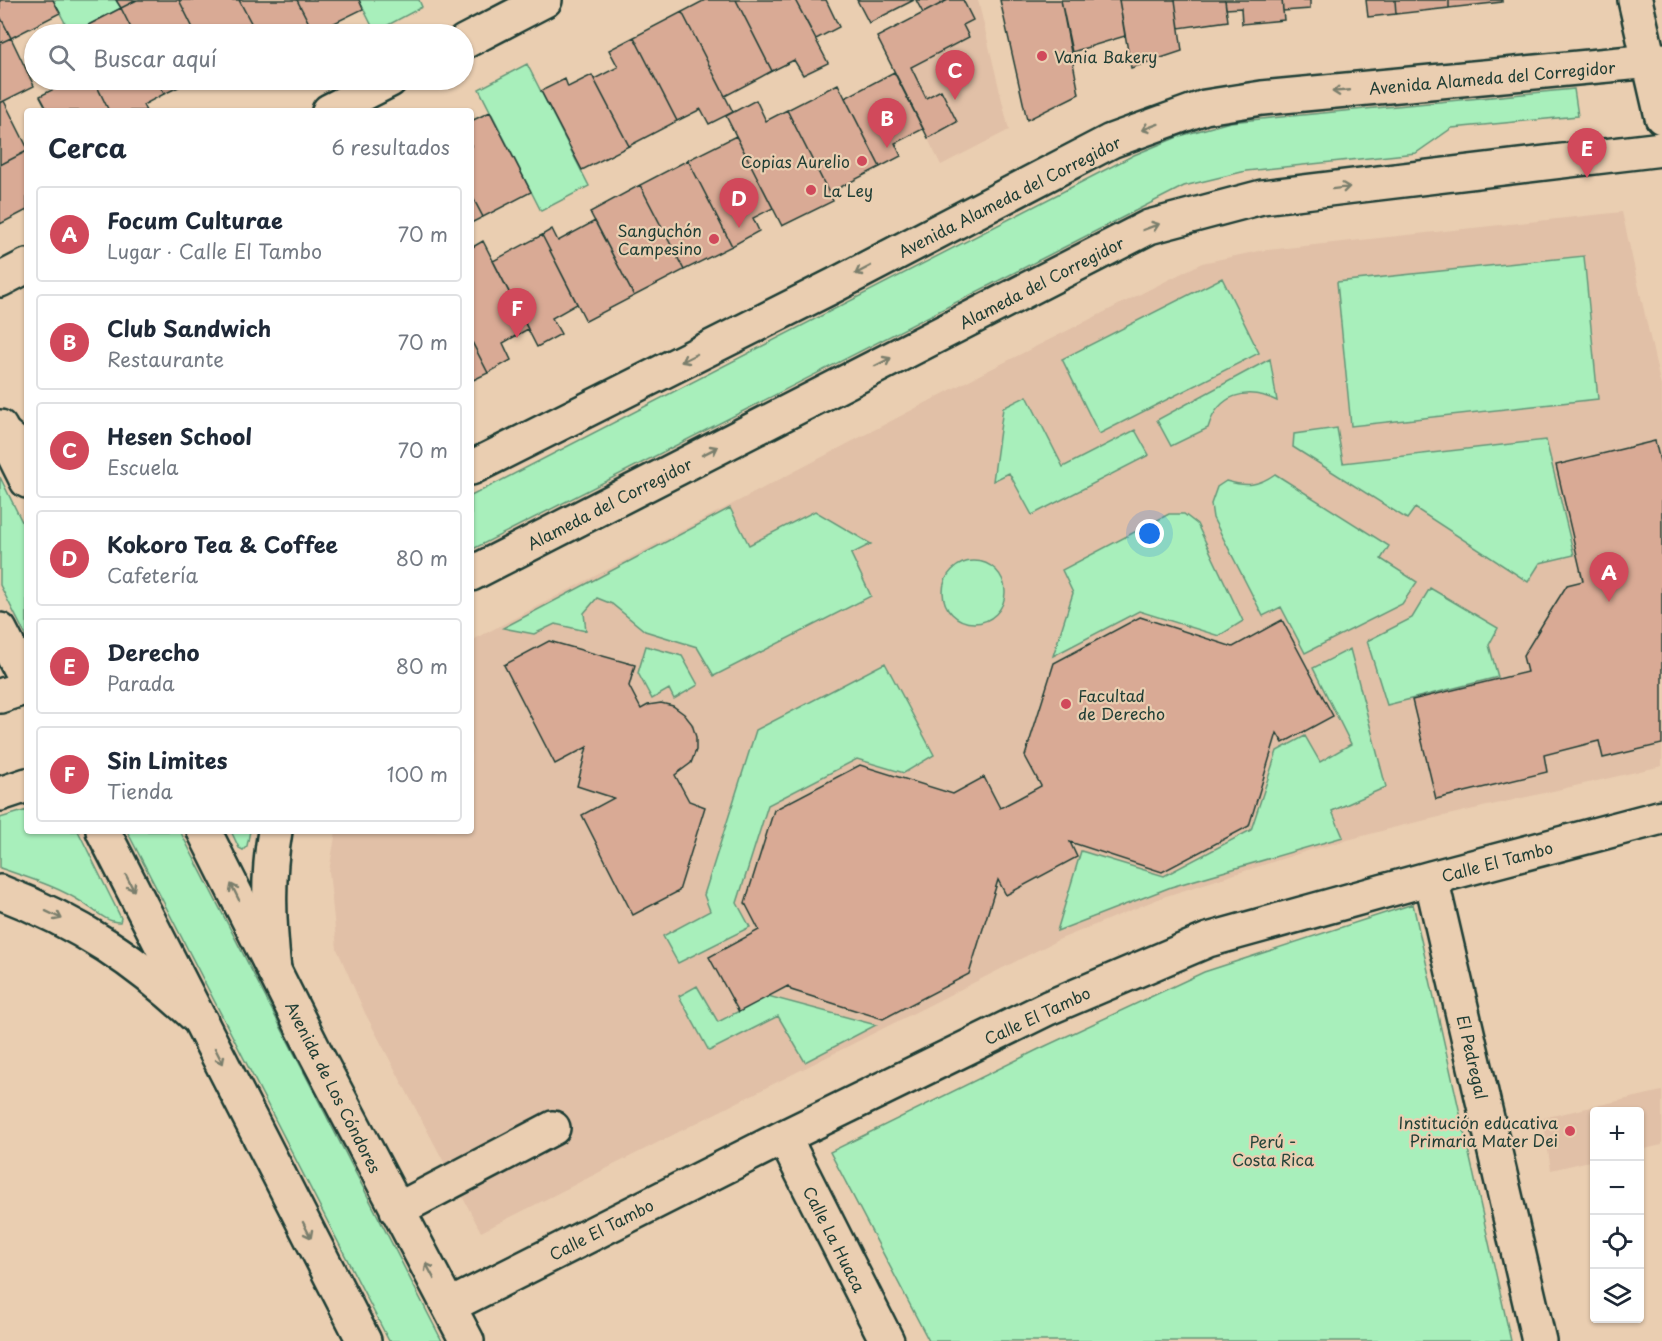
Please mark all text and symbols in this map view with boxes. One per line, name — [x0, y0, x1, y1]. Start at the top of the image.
search box — [24, 24, 474, 90]
icon: search — [45, 41, 78, 74]
text: Buscar aquí — [93, 41, 217, 74]
place label: Vania Bakery — [1054, 44, 1157, 68]
marker: Vania Bakery — [1035, 49, 1049, 63]
pin: C — [936, 51, 974, 100]
street label: Avenida Alameda del Corregidor — [1368, 54, 1617, 100]
one-way arrow — [1331, 86, 1351, 97]
pin: B — [868, 98, 906, 148]
one-way arrow — [1142, 122, 1160, 133]
text: Cerca — [48, 128, 127, 167]
pin: E — [1568, 128, 1606, 178]
street label: Avenida Alameda del Corregidor — [894, 129, 1125, 263]
text: 6 resultados — [331, 132, 450, 162]
place label: Copias Aurelio — [741, 149, 850, 173]
marker: Copias Aurelio — [855, 154, 869, 168]
pin: D — [720, 178, 758, 228]
place label: La Ley — [823, 178, 873, 202]
one-way arrow — [1331, 182, 1351, 193]
marker: La Ley — [804, 183, 818, 197]
text: Focum Culturae — [107, 203, 283, 236]
place label: Sanguchón Campesino — [617, 218, 702, 260]
text: A — [62, 219, 77, 249]
text: 70 m — [398, 219, 448, 249]
one-way arrow — [1141, 221, 1160, 232]
street label: Alameda del Corregidor — [954, 230, 1128, 334]
marker: Sanguchón Campesino — [707, 232, 721, 246]
text: Lugar · Calle El Tambo — [107, 236, 322, 266]
one-way arrow — [855, 265, 873, 276]
pin: F — [498, 288, 536, 338]
text: Club Sandwich — [107, 311, 271, 344]
text: B — [63, 327, 76, 357]
text: 70 m — [398, 327, 448, 357]
text: Restaurante — [107, 344, 224, 374]
one-way arrow — [681, 353, 699, 364]
one-way arrow — [874, 356, 892, 367]
text: Hesen School — [107, 419, 252, 452]
text: C — [62, 435, 77, 465]
text: 70 m — [398, 435, 448, 465]
one-way arrow — [700, 445, 718, 456]
street label: Alameda del Corregidor — [522, 451, 696, 555]
text: Escuela — [107, 452, 179, 482]
your location — [1135, 519, 1164, 548]
text: Kokoro Tea & Coffee — [107, 527, 338, 560]
text: D — [62, 543, 77, 573]
text: 80 m — [396, 543, 448, 573]
pin: A — [1590, 552, 1628, 602]
text: Cafetería — [107, 560, 198, 590]
text: Derecho — [107, 635, 200, 668]
text: E — [63, 651, 76, 681]
text: 80 m — [396, 651, 448, 681]
text: Parada — [107, 668, 175, 698]
place label: Facultad de Derecho — [1078, 683, 1165, 725]
marker: Facultad de Derecho — [1059, 697, 1073, 711]
text: Sin Limites — [107, 743, 227, 776]
text: F — [64, 759, 75, 789]
text: 100 m — [387, 759, 448, 789]
text: Tienda — [107, 776, 173, 806]
street label: Calle El Tambo — [1439, 835, 1555, 887]
one-way arrow — [124, 874, 136, 891]
one-way arrow — [229, 883, 241, 901]
one-way arrow — [44, 910, 62, 921]
street label: Calle El Tambo — [980, 980, 1094, 1050]
street label: Avenida de Los Cóndores — [280, 997, 388, 1177]
street label: El Pedregal — [1452, 1012, 1494, 1102]
one-way arrow — [214, 1047, 225, 1065]
map controls — [1590, 1107, 1644, 1323]
button: + — [1590, 1107, 1644, 1161]
place label: Institución educativa Primaria Mater Dei — [1399, 1110, 1558, 1152]
marker: Institución educativa Primaria Mater Dei — [1563, 1124, 1577, 1138]
park label: Perú - Costa Rica — [1232, 1129, 1314, 1171]
button: − — [1590, 1161, 1644, 1215]
street label: Calle La Huaca — [798, 1182, 872, 1296]
street label: Calle El Tambo — [545, 1192, 658, 1266]
button: locate — [1590, 1215, 1644, 1269]
one-way arrow — [302, 1221, 314, 1239]
one-way arrow — [424, 1262, 435, 1280]
button: layers — [1590, 1269, 1644, 1323]

